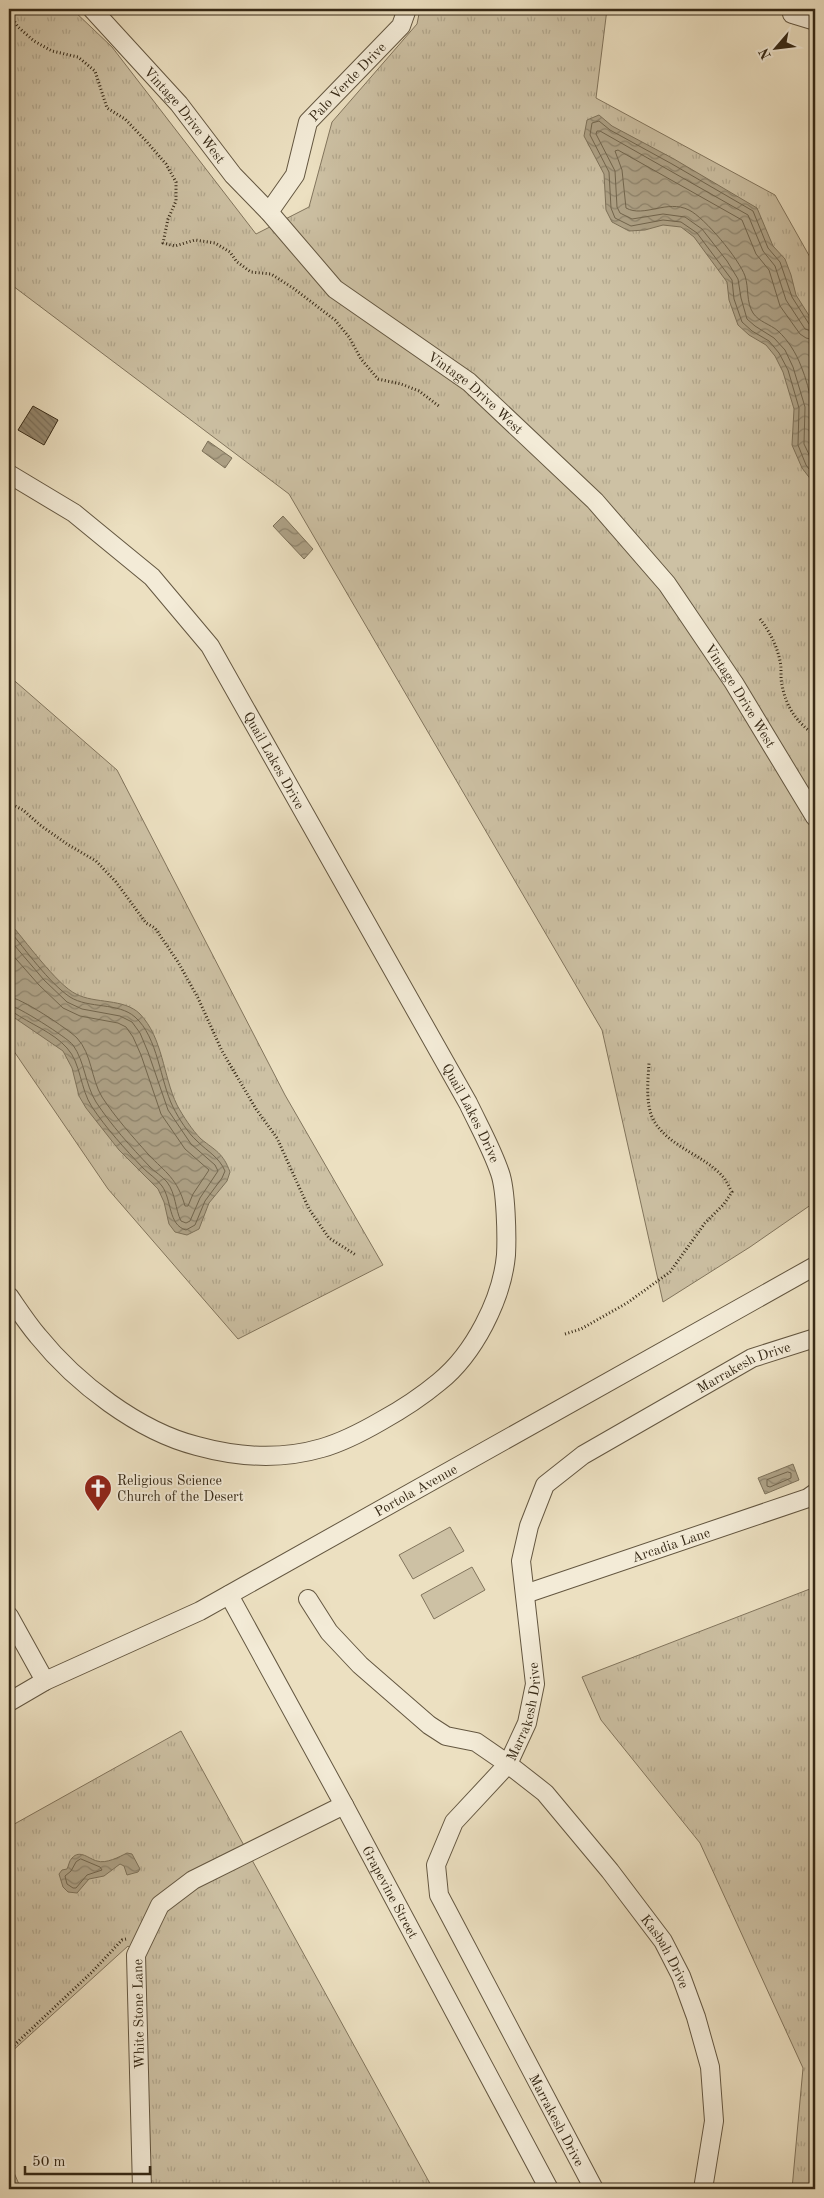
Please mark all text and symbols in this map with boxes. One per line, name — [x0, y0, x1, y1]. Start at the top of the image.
north arrow — [752, 22, 802, 72]
street label: Palo Verde Drive — [307, 40, 389, 124]
text: N — [757, 45, 774, 62]
street label: Vintage Drive West — [141, 65, 228, 166]
street label: Vintage Drive West — [425, 350, 525, 437]
street label: Vintage Drive West — [702, 642, 778, 751]
street label: Quail Lakes Drive — [241, 710, 307, 812]
street label: Quail Lakes Drive — [439, 1061, 501, 1165]
street label: Marrakesh Drive — [695, 1340, 792, 1396]
street label: Portola Avenue — [372, 1462, 460, 1520]
church icon: Religious Science Church of the Desert — [83, 1473, 113, 1512]
place label: Religious Science Church of the Desert — [117, 1474, 244, 1504]
street label: Arcadia Lane — [630, 1526, 712, 1565]
street label: Marrakesh Drive — [504, 1662, 543, 1763]
street label: Grapevine Street — [359, 1844, 420, 1941]
street label: Kasbah Drive — [638, 1912, 691, 1990]
street label: White Stone Lane — [131, 1959, 147, 2069]
street label: Marrakesh Drive — [526, 2072, 586, 2169]
scale bar — [25, 2143, 150, 2175]
text: 50 m — [32, 2155, 66, 2170]

